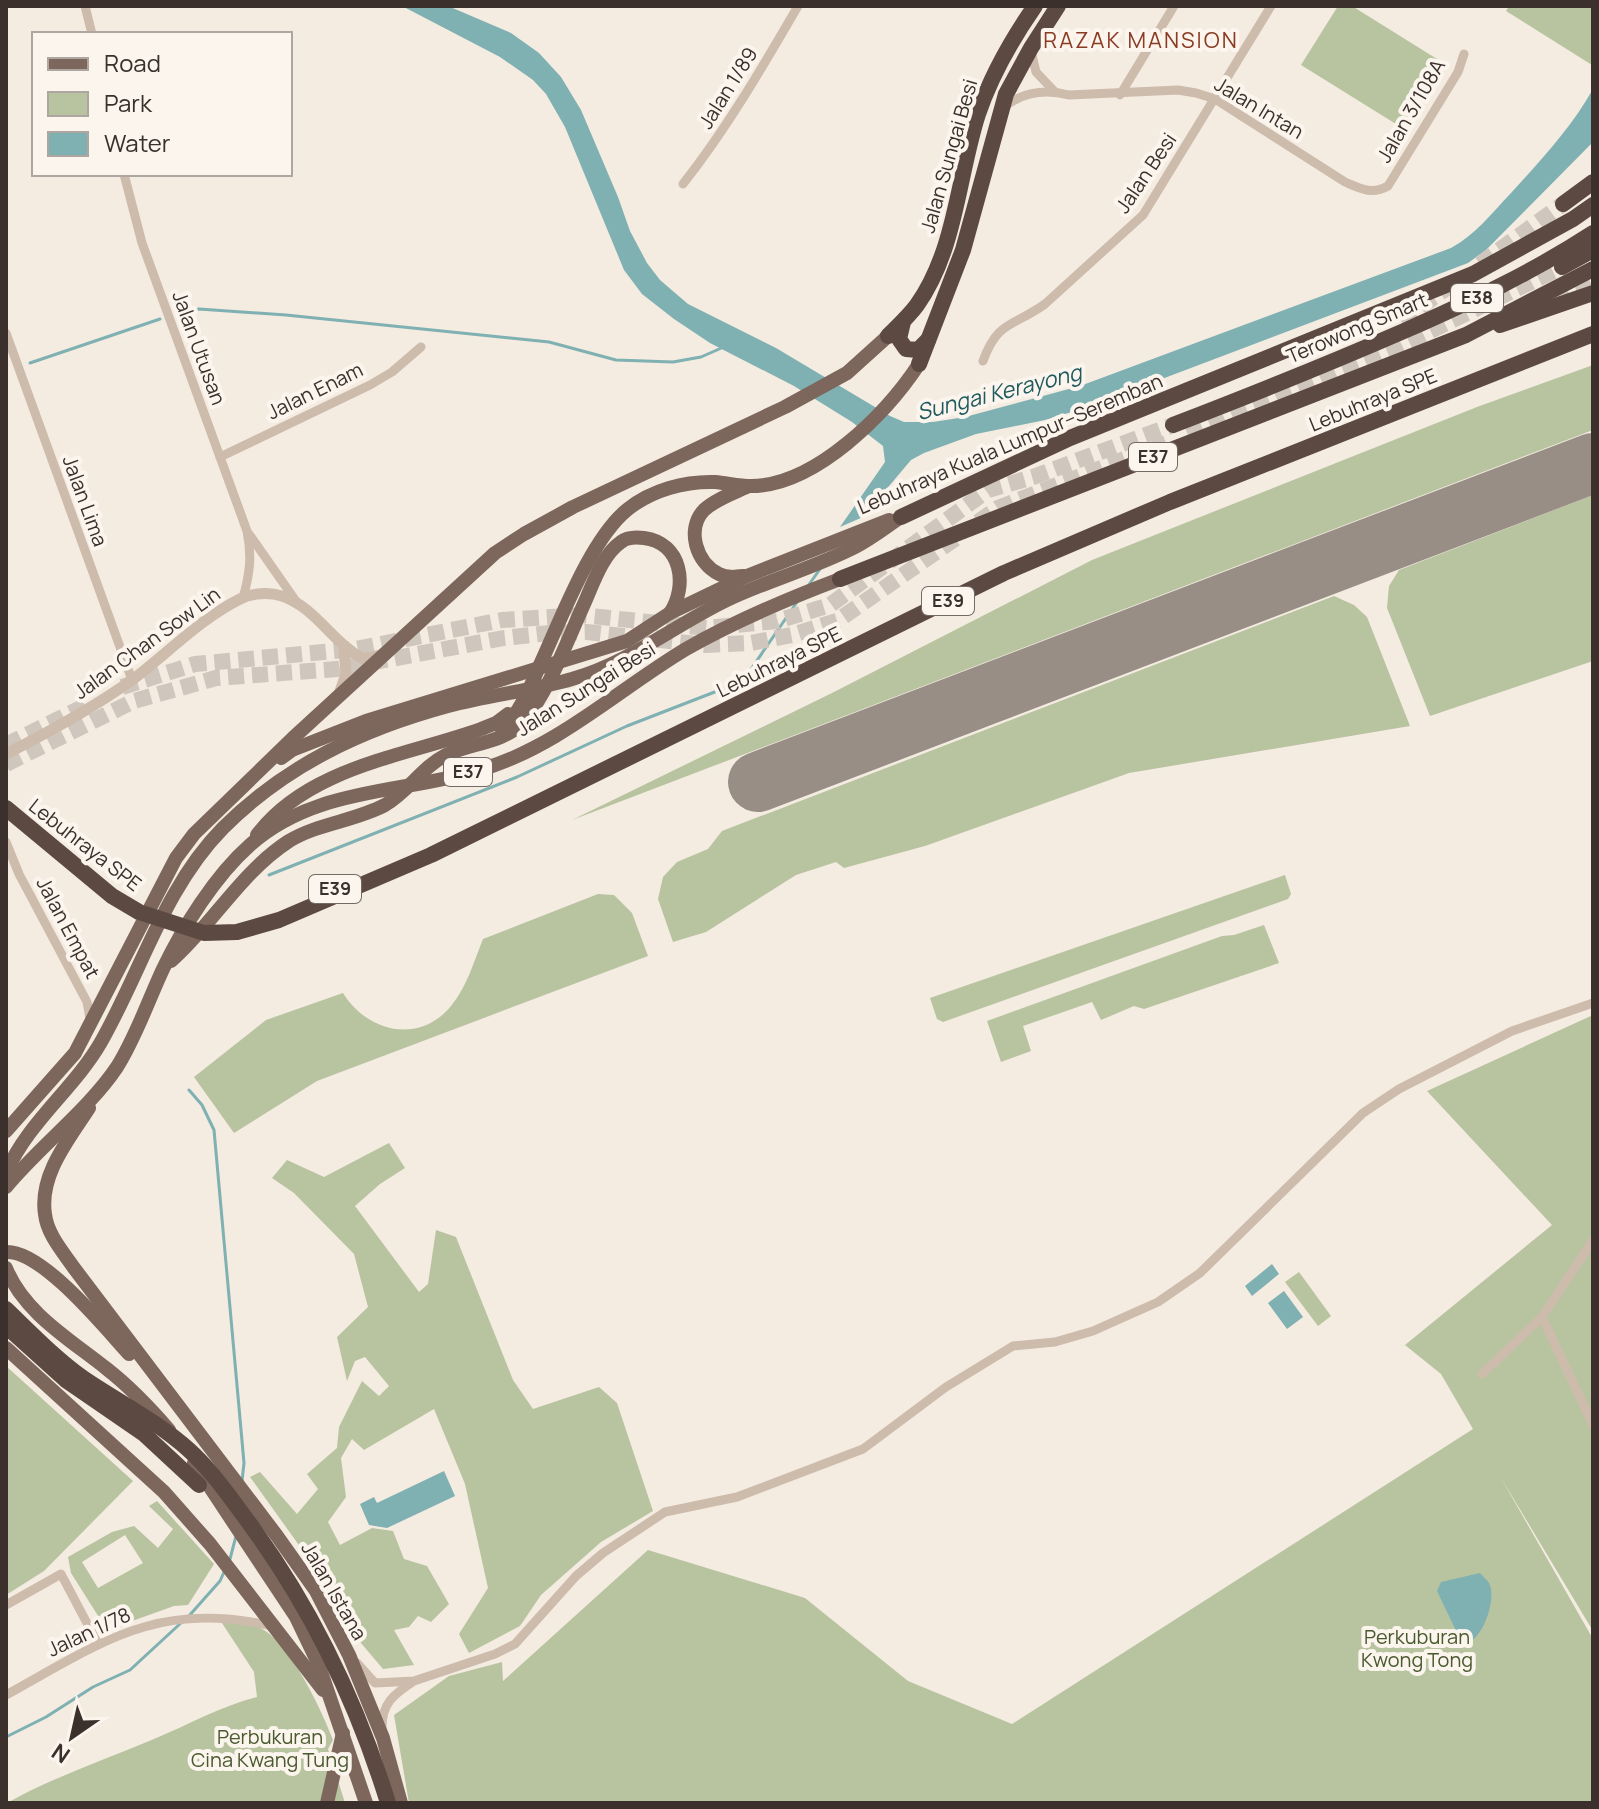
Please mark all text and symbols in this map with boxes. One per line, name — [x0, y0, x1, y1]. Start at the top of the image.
district label: RAZAK MANSION — [1043, 25, 1239, 55]
legend — [32, 32, 292, 176]
street label: Jalan 1/89 — [692, 42, 763, 134]
text: Road — [104, 46, 161, 79]
street label: Jalan 3/108A — [1370, 54, 1451, 167]
street label: Jalan Intan — [1210, 70, 1309, 145]
street label: Jalan Sungai Besi — [914, 76, 983, 236]
text: Park — [104, 86, 153, 119]
text: Water — [104, 126, 171, 159]
street label: Jalan Besi — [1109, 127, 1182, 218]
road number: E38 — [1451, 284, 1503, 312]
street label: Terowong Smart — [1282, 286, 1431, 369]
street label: Jalan Utusan — [166, 287, 233, 409]
street label: Jalan Enam — [262, 356, 367, 425]
water label: Sungai Kerayong — [913, 357, 1086, 427]
street label: Lebuhraya SPE — [1305, 362, 1441, 438]
street label: Lebuhraya Kuala Lumpur–Seremban — [853, 367, 1167, 520]
road number: E37 — [1129, 443, 1177, 471]
street label: Jalan Lima — [57, 452, 114, 550]
street label: Jalan Chan Sow Lin — [68, 580, 225, 705]
road number: E39 — [922, 587, 974, 615]
street label: Lebuhraya SPE — [712, 620, 846, 703]
street label: Jalan Sungai Besi — [511, 635, 660, 742]
road number: E37 — [444, 758, 492, 786]
street label: Lebuhraya SPE — [23, 792, 147, 897]
street label: Jalan Empat — [30, 872, 107, 983]
road number: E39 — [309, 875, 361, 903]
street label: Jalan Istana — [295, 1537, 373, 1645]
street label: Jalan 1/78 — [43, 1600, 135, 1663]
park label: Perkuburan Kwong Tong — [1361, 1623, 1473, 1673]
north arrow — [32, 1697, 112, 1777]
park label: Perbukuran Cina Kwang Tung — [191, 1723, 349, 1773]
text: N — [46, 1737, 76, 1770]

